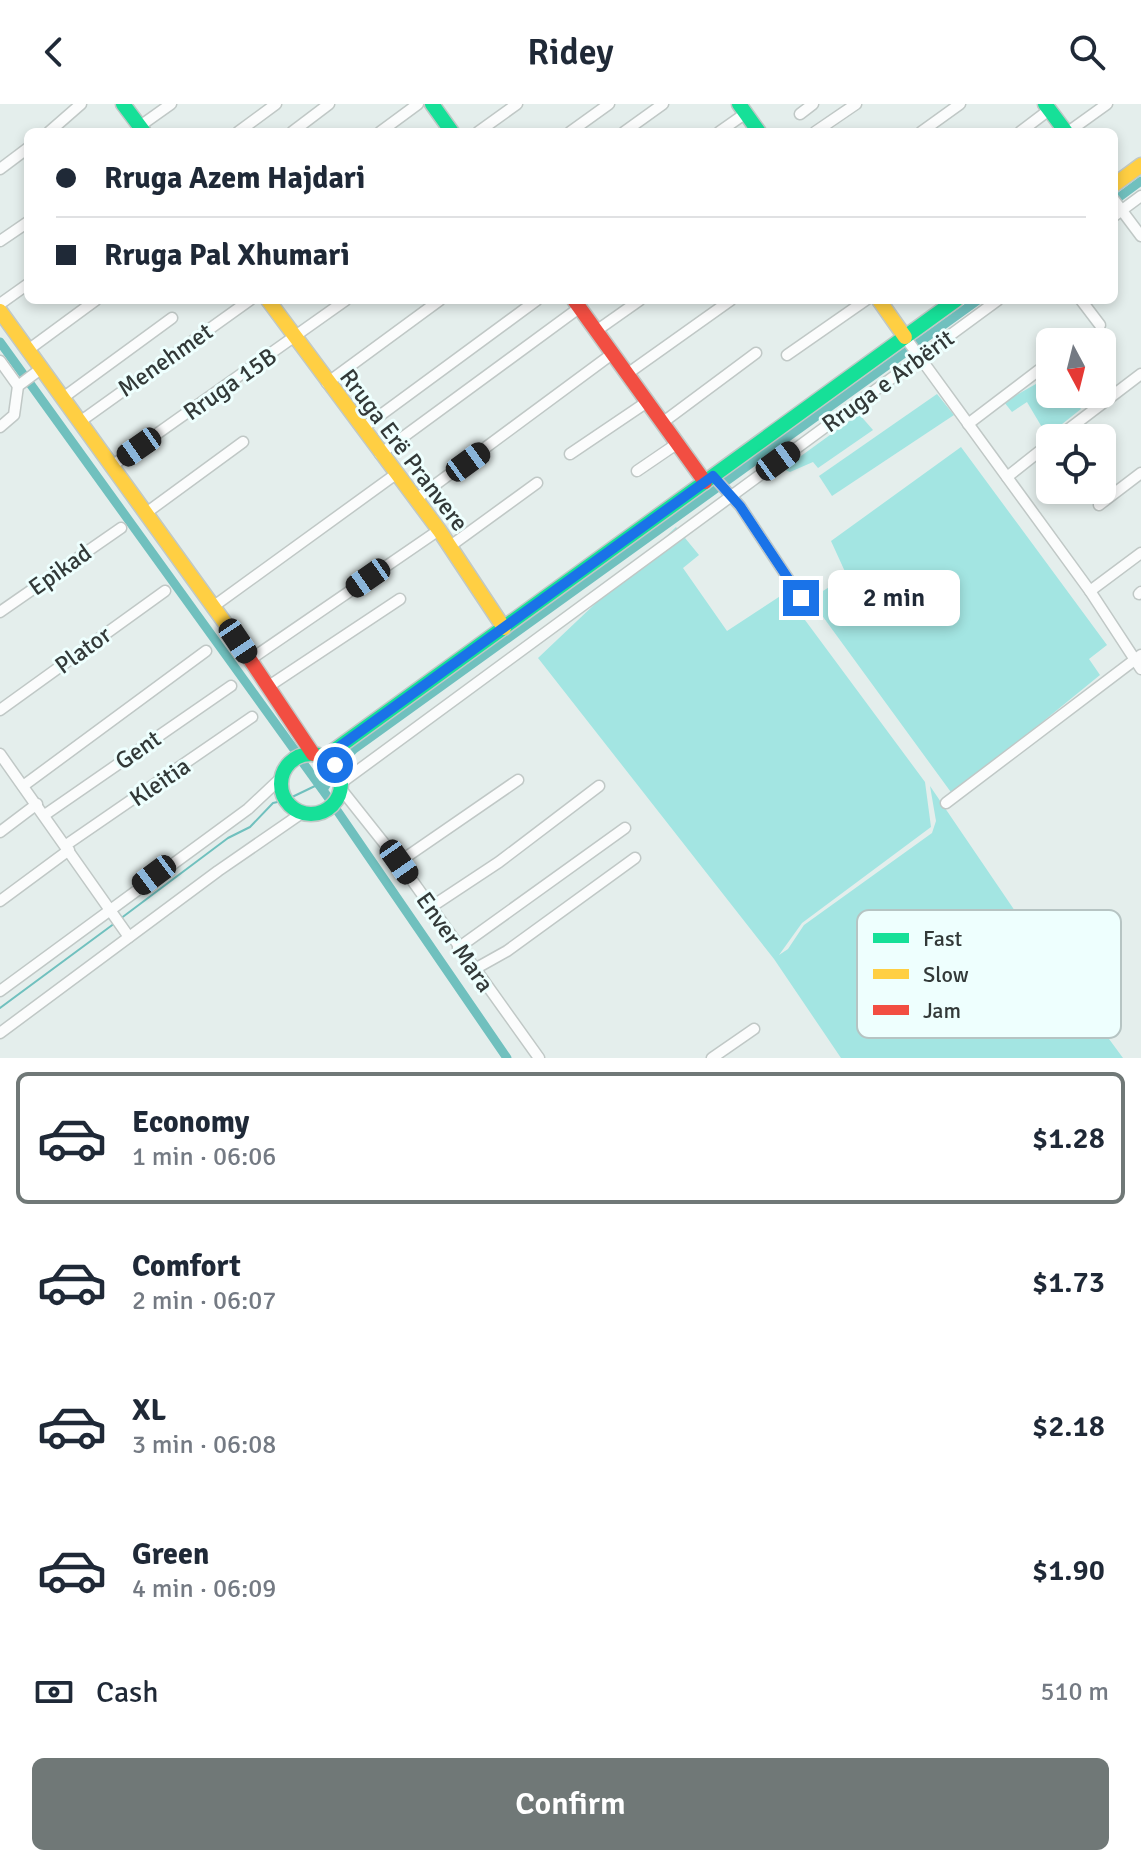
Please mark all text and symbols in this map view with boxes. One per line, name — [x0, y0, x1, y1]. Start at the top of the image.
icon: back — [32, 30, 76, 74]
text: Ridey — [527, 30, 614, 75]
icon: search — [1065, 30, 1109, 74]
text: Rruga Azem Hajdari — [104, 160, 365, 197]
text: Rruga Pal Xhumari — [104, 237, 350, 274]
street label: Menehmet — [112, 316, 218, 404]
street label: Rruga e Arbërit — [816, 323, 960, 439]
north arrow — [1036, 328, 1116, 408]
map controls — [1036, 328, 1116, 504]
street label: Rruga 15B — [178, 341, 282, 427]
street label: Rruga Erë Pranvere — [333, 363, 475, 537]
car — [112, 423, 166, 471]
button: locate — [1036, 424, 1116, 504]
car — [752, 437, 804, 485]
car — [442, 438, 494, 486]
street label: Epikad — [23, 538, 97, 602]
car — [341, 554, 395, 602]
callout: 2 min — [829, 570, 961, 626]
route end — [783, 580, 819, 616]
text: 2 min — [863, 582, 925, 614]
car — [215, 614, 261, 668]
street label: Plator — [49, 620, 117, 680]
street label: Gent — [109, 724, 167, 776]
route start — [317, 747, 353, 783]
street label: Kleitia — [124, 751, 196, 813]
car — [375, 835, 423, 889]
car — [128, 851, 180, 899]
street label: Enver Mara — [410, 886, 500, 998]
legend — [857, 910, 1121, 1038]
text: Fast — [923, 925, 963, 952]
text: Slow — [923, 961, 969, 988]
text: Jam — [923, 997, 961, 1024]
icon: car — [36, 1102, 108, 1174]
text: Economy — [132, 1104, 249, 1141]
text: $1.28 — [1032, 1120, 1105, 1157]
text: 1 min · 06:06 — [132, 1141, 276, 1173]
icon: car — [36, 1246, 108, 1318]
text: Comfort — [132, 1248, 241, 1285]
text: $1.73 — [1032, 1264, 1105, 1301]
text: 2 min · 06:07 — [132, 1285, 276, 1317]
icon: car — [36, 1390, 108, 1462]
text: XL — [132, 1392, 166, 1429]
text: $2.18 — [1032, 1408, 1105, 1445]
text: 3 min · 06:08 — [132, 1429, 276, 1461]
icon: car — [36, 1534, 108, 1606]
text: Green — [132, 1536, 209, 1573]
text: $1.90 — [1032, 1552, 1105, 1589]
text: 4 min · 06:09 — [132, 1573, 276, 1605]
icon: cash — [32, 1670, 76, 1714]
text: Cash — [96, 1674, 159, 1711]
text: 510 m — [1040, 1676, 1109, 1708]
button: Confirm — [32, 1758, 1109, 1850]

